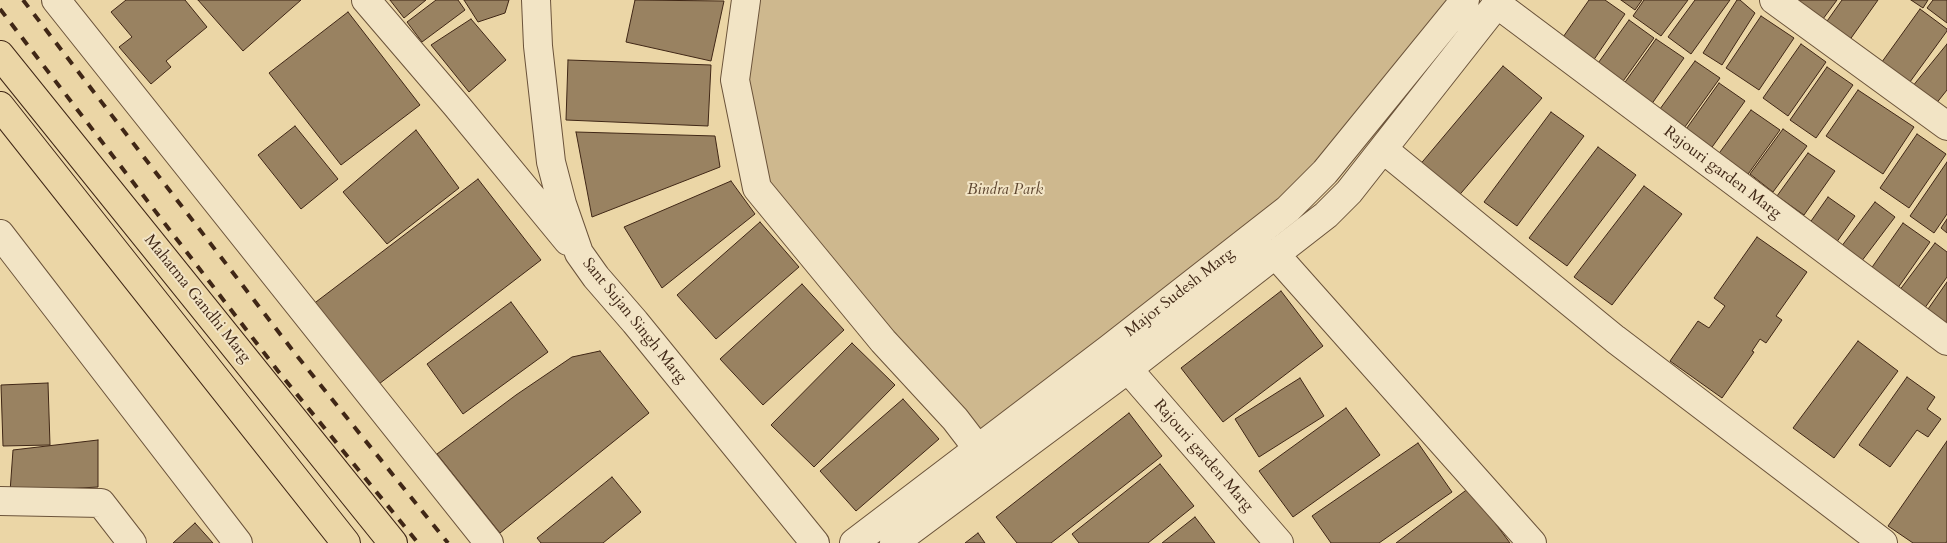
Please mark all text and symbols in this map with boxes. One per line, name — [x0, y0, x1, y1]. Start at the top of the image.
street label: Rajouri garden Marg — [1659, 123, 1785, 223]
park label: Bindra Park — [967, 180, 1043, 200]
street label: Mahatma Gandhi Marg — [139, 231, 255, 367]
street label: Major Sudesh Marg — [1122, 244, 1238, 342]
street label: Sant Sujan Singh Marg — [578, 255, 690, 387]
street label: Rajouri garden Marg — [1149, 396, 1257, 516]

